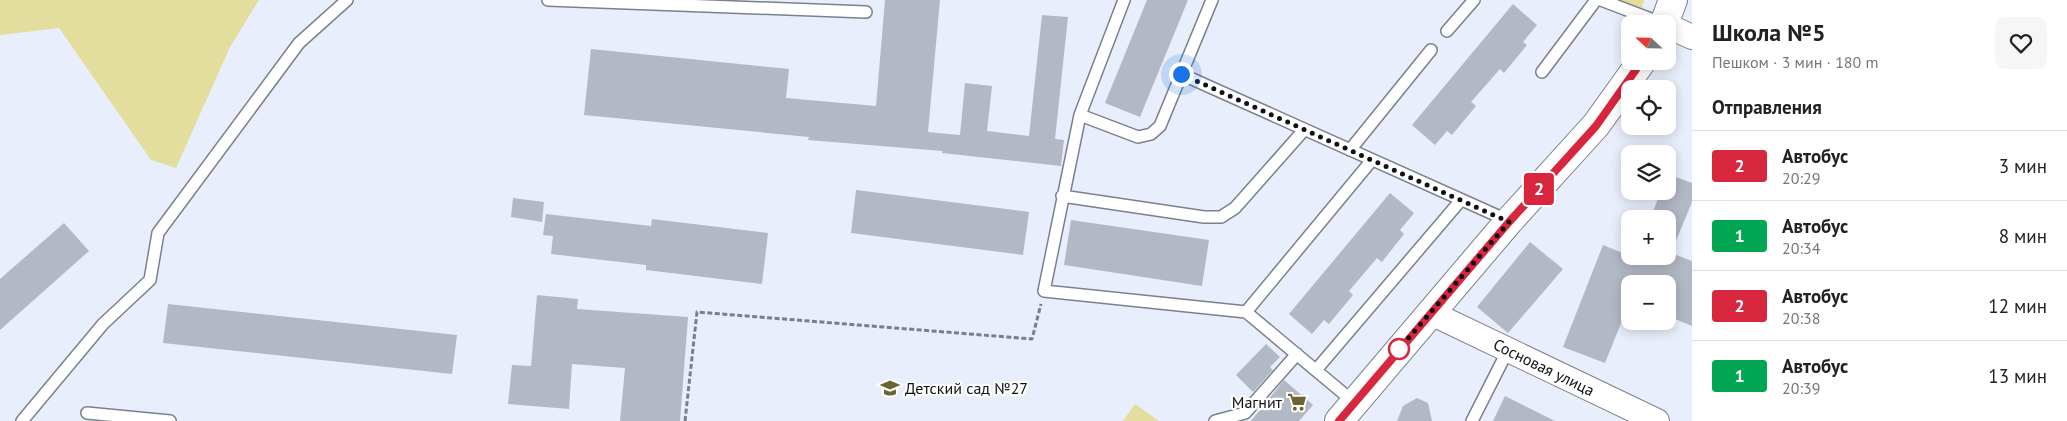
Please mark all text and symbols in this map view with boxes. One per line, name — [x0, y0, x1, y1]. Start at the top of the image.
north arrow — [1621, 15, 1676, 70]
map controls — [1621, 15, 1676, 330]
text: Школа №5 — [1712, 17, 1826, 48]
button: heart — [1995, 17, 2047, 69]
text: Пешком · 3 мин · 180 m — [1712, 52, 1879, 72]
your location — [1169, 62, 1194, 87]
button: locate — [1621, 80, 1676, 135]
text: Отправления — [1712, 95, 1822, 119]
text: Автобус — [1782, 144, 1848, 168]
button: layers — [1621, 145, 1676, 200]
text: 2 — [1734, 154, 1745, 177]
text: 3 мин — [1999, 154, 2047, 178]
text: 20:29 — [1782, 168, 1820, 188]
line badge: 2 — [1523, 173, 1555, 205]
text: 2 — [1534, 177, 1544, 200]
button: + — [1621, 210, 1676, 265]
text: Автобус — [1782, 214, 1848, 238]
text: 1 — [1734, 224, 1745, 247]
text: 8 мин — [1999, 224, 2047, 248]
text: 20:34 — [1782, 238, 1820, 258]
button: − — [1621, 275, 1676, 330]
text: Автобус — [1782, 284, 1848, 308]
text: 2 — [1734, 294, 1745, 317]
text: 12 мин — [1988, 294, 2047, 318]
text: 20:38 — [1782, 308, 1820, 328]
street label: Сосновая улица — [1490, 334, 1598, 400]
unlabelled marker — [1388, 338, 1410, 360]
text: Автобус — [1782, 354, 1848, 378]
text: 1 — [1734, 364, 1745, 387]
text: 13 мин — [1988, 364, 2047, 388]
school or university icon: Детский сад №27 — [879, 377, 901, 399]
place label: Детский сад №27 — [905, 378, 1028, 398]
text: 20:39 — [1782, 378, 1820, 398]
supermarket icon: Магнит — [1286, 391, 1308, 413]
place label: Магнит — [1232, 392, 1283, 412]

